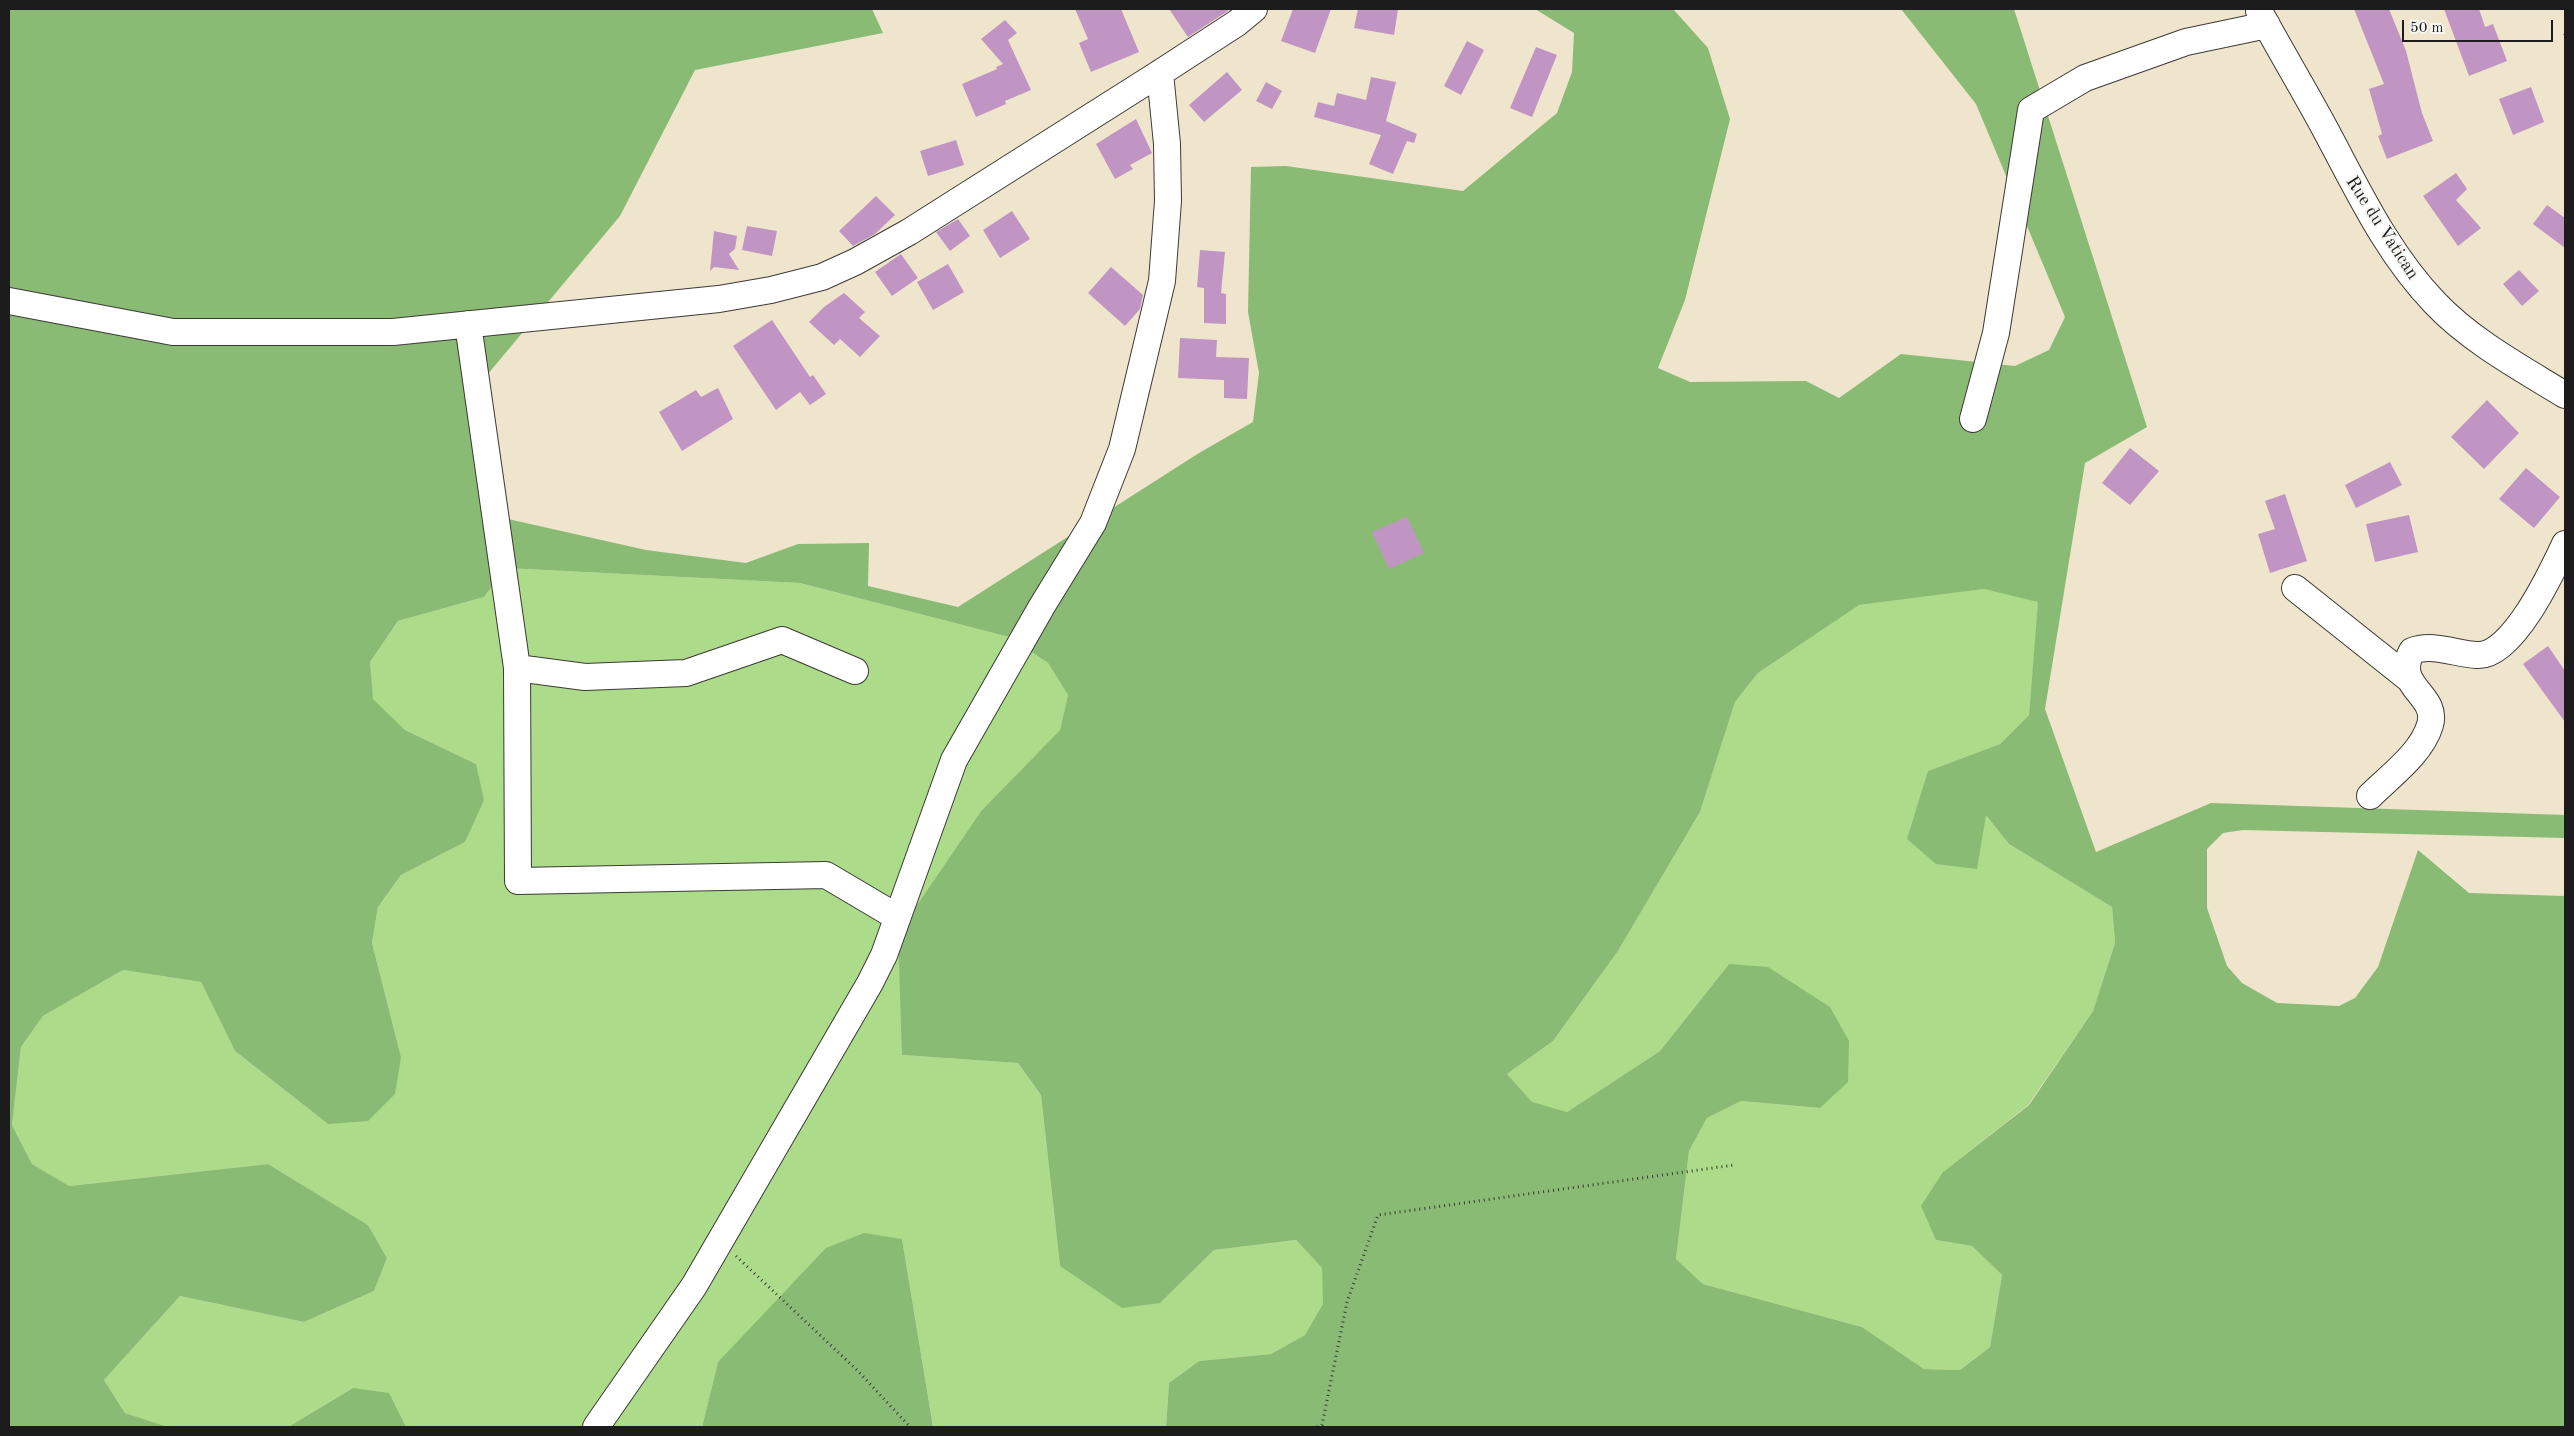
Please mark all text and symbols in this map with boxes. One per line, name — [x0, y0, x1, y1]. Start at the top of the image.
scale bar — [2404, 10, 2555, 42]
text: 50 m — [2410, 21, 2444, 36]
street label: Rue du Vatican — [2341, 172, 2423, 284]

